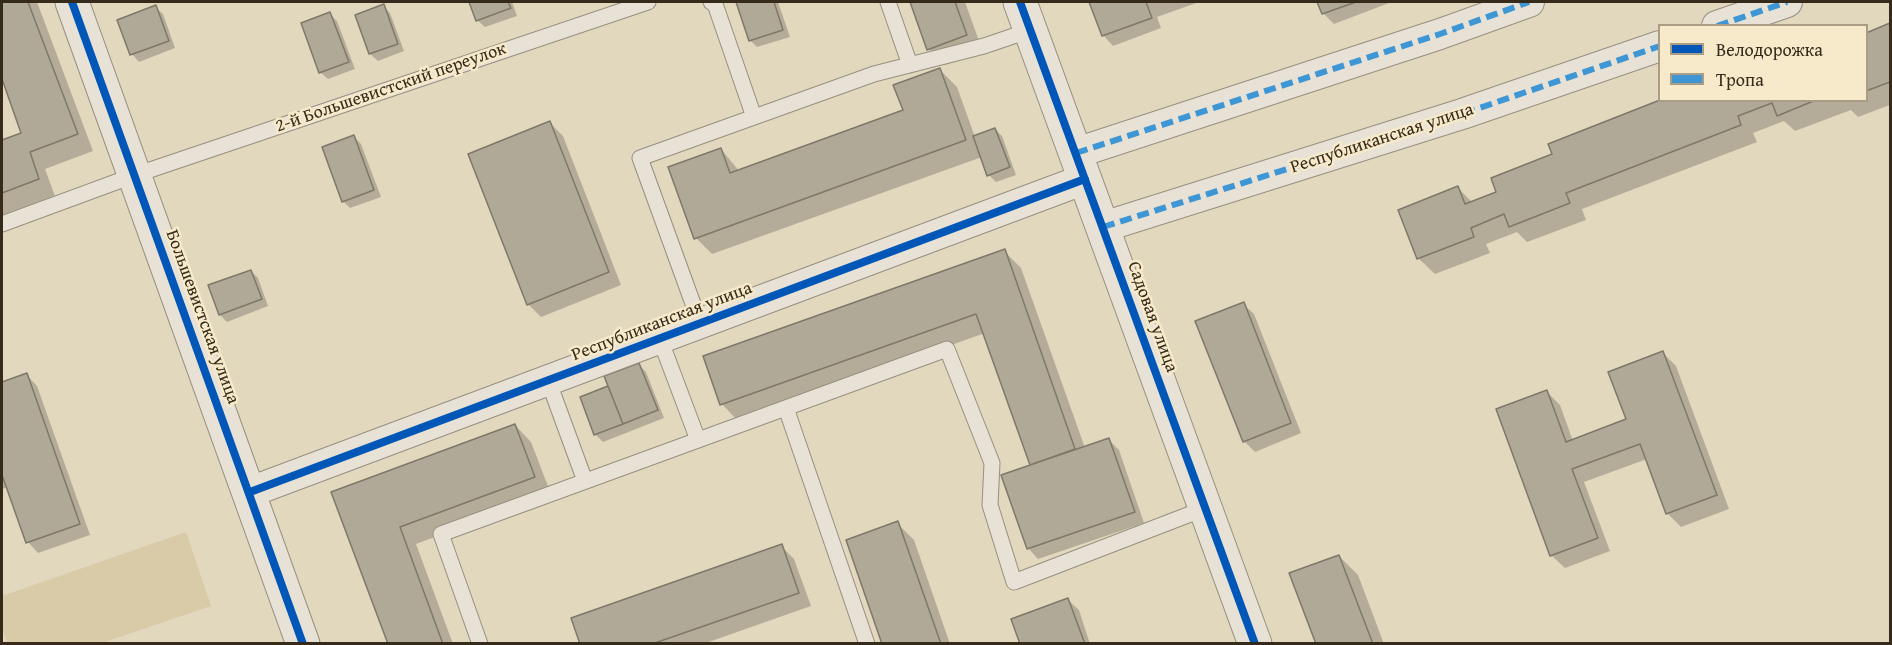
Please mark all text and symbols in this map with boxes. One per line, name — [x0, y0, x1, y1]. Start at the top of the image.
legend — [1658, 24, 1868, 102]
text: Велодорожка — [1716, 36, 1823, 63]
street label: 2-й Большевистский переулок — [273, 38, 509, 138]
text: Тропа — [1716, 66, 1764, 93]
street label: Республиканская улица — [1288, 99, 1476, 179]
street label: Большевистская улица — [160, 227, 244, 407]
street label: Садовая улица — [1122, 259, 1182, 375]
street label: Республиканская улица — [569, 278, 755, 366]

